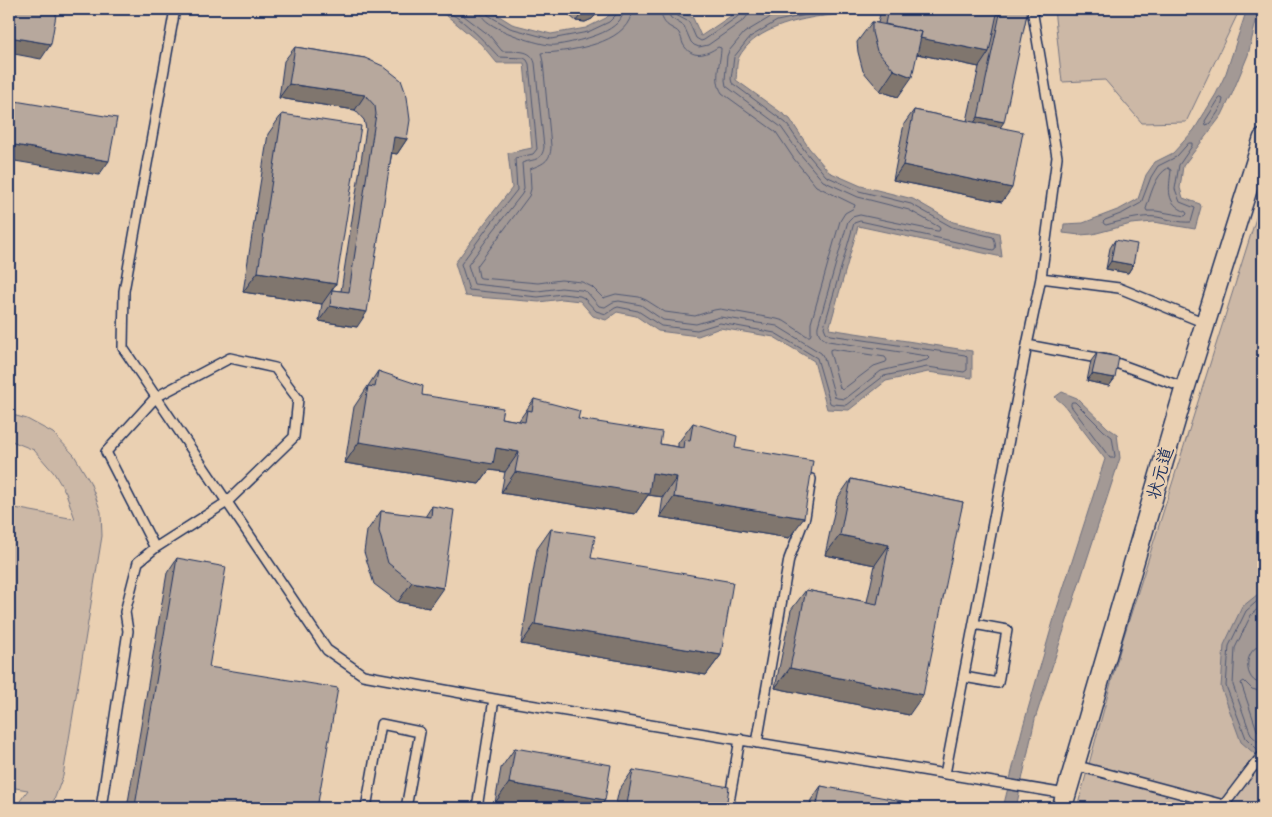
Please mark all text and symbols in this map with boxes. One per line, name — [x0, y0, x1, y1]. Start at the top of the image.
street label: 状元道 — [1142, 444, 1182, 503]

